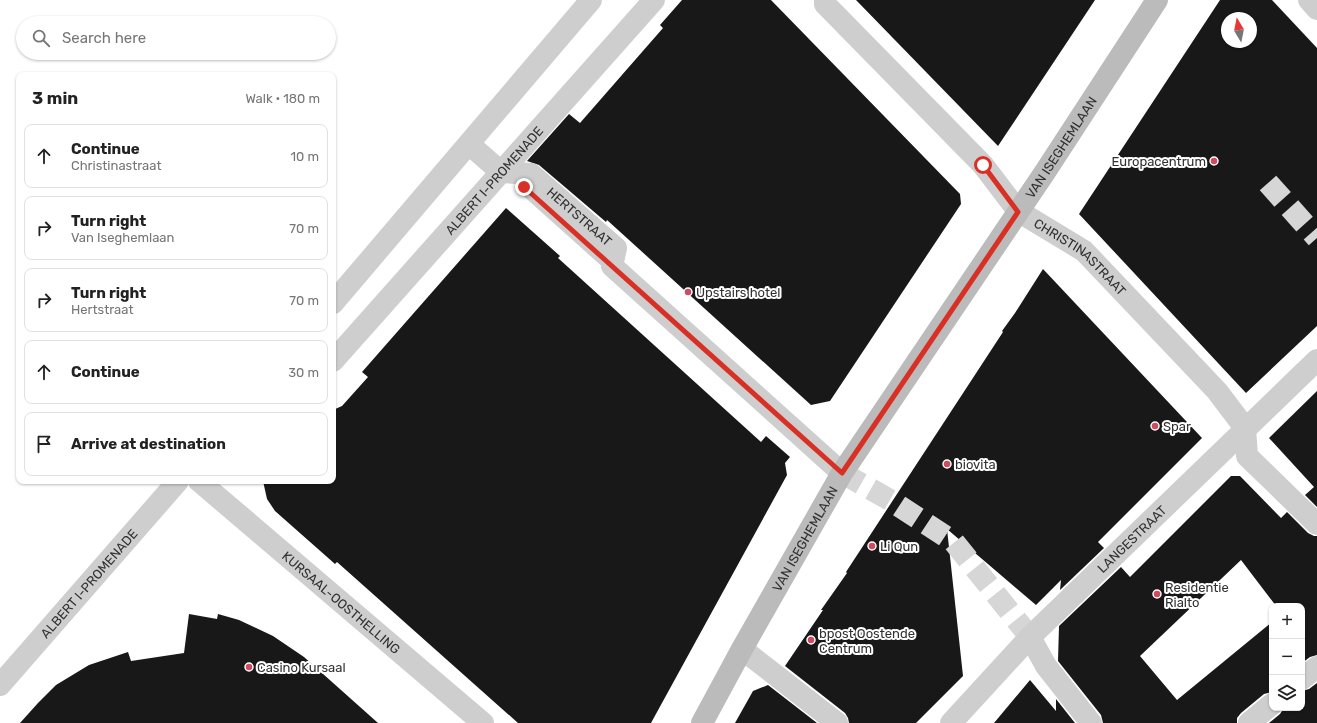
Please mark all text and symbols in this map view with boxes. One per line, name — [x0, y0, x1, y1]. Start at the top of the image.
north arrow — [1221, 12, 1257, 48]
search box — [16, 16, 336, 60]
icon: search — [30, 27, 52, 49]
text: Search here — [62, 29, 146, 47]
text: 3 min — [32, 88, 78, 108]
text: Walk · 180 m — [245, 91, 320, 106]
street label: VAN ISEGHEMLAAN — [1023, 94, 1100, 201]
street label: ALBERT I-PROMENADE — [442, 123, 546, 238]
text: Continue — [71, 140, 140, 158]
icon: ahead — [33, 145, 55, 167]
text: 10 m — [290, 149, 319, 164]
place label: Europacentrum — [1112, 154, 1206, 169]
route start — [974, 156, 992, 174]
marker: Europacentrum — [1209, 156, 1219, 166]
text: Christinastraat — [71, 158, 161, 173]
route end — [515, 178, 533, 196]
street label: HERTSTRAAT — [544, 184, 615, 249]
text: Turn right — [71, 212, 146, 230]
street label: CHRISTINASTRAAT — [1031, 215, 1129, 299]
icon: right — [33, 217, 55, 239]
text: 70 m — [289, 221, 319, 236]
text: Van Iseghemlaan — [71, 230, 174, 245]
text: Turn right — [71, 284, 146, 302]
place label: Upstairs hotel — [696, 285, 780, 300]
marker: Upstairs hotel — [683, 287, 693, 297]
icon: right — [33, 289, 55, 311]
text: 70 m — [289, 293, 319, 308]
text: Hertstraat — [71, 302, 134, 317]
icon: ahead — [33, 361, 55, 383]
text: Continue — [71, 363, 140, 381]
text: 30 m — [288, 365, 319, 380]
place label: Spar — [1163, 419, 1191, 434]
marker: Spar — [1150, 421, 1160, 431]
icon: arrive — [33, 433, 55, 455]
text: Arrive at destination — [71, 435, 226, 453]
place label: biovita — [955, 457, 996, 472]
marker: biovita — [942, 459, 952, 469]
street label: VAN ISEGHEMLAAN — [769, 484, 841, 594]
street label: LANGESTRAAT — [1094, 502, 1170, 576]
street label: ALBERT I-PROMENADE — [38, 526, 141, 641]
place label: Li Qun — [880, 539, 918, 554]
marker: Li Qun — [867, 541, 877, 551]
street label: KURSAAL-OOSTHELLING — [279, 548, 403, 657]
place label: Residentie Rialto — [1165, 580, 1229, 610]
marker: Residentie Rialto — [1152, 589, 1162, 599]
map controls — [1269, 603, 1305, 711]
button: + — [1269, 603, 1305, 639]
place label: bpost Oostende Centrum — [819, 626, 915, 656]
marker: bpost Oostende Centrum — [806, 635, 816, 645]
button: − — [1269, 639, 1305, 675]
place label: Casino Kursaal — [257, 660, 346, 675]
marker: Casino Kursaal — [244, 662, 254, 672]
button: layers — [1269, 675, 1305, 711]

